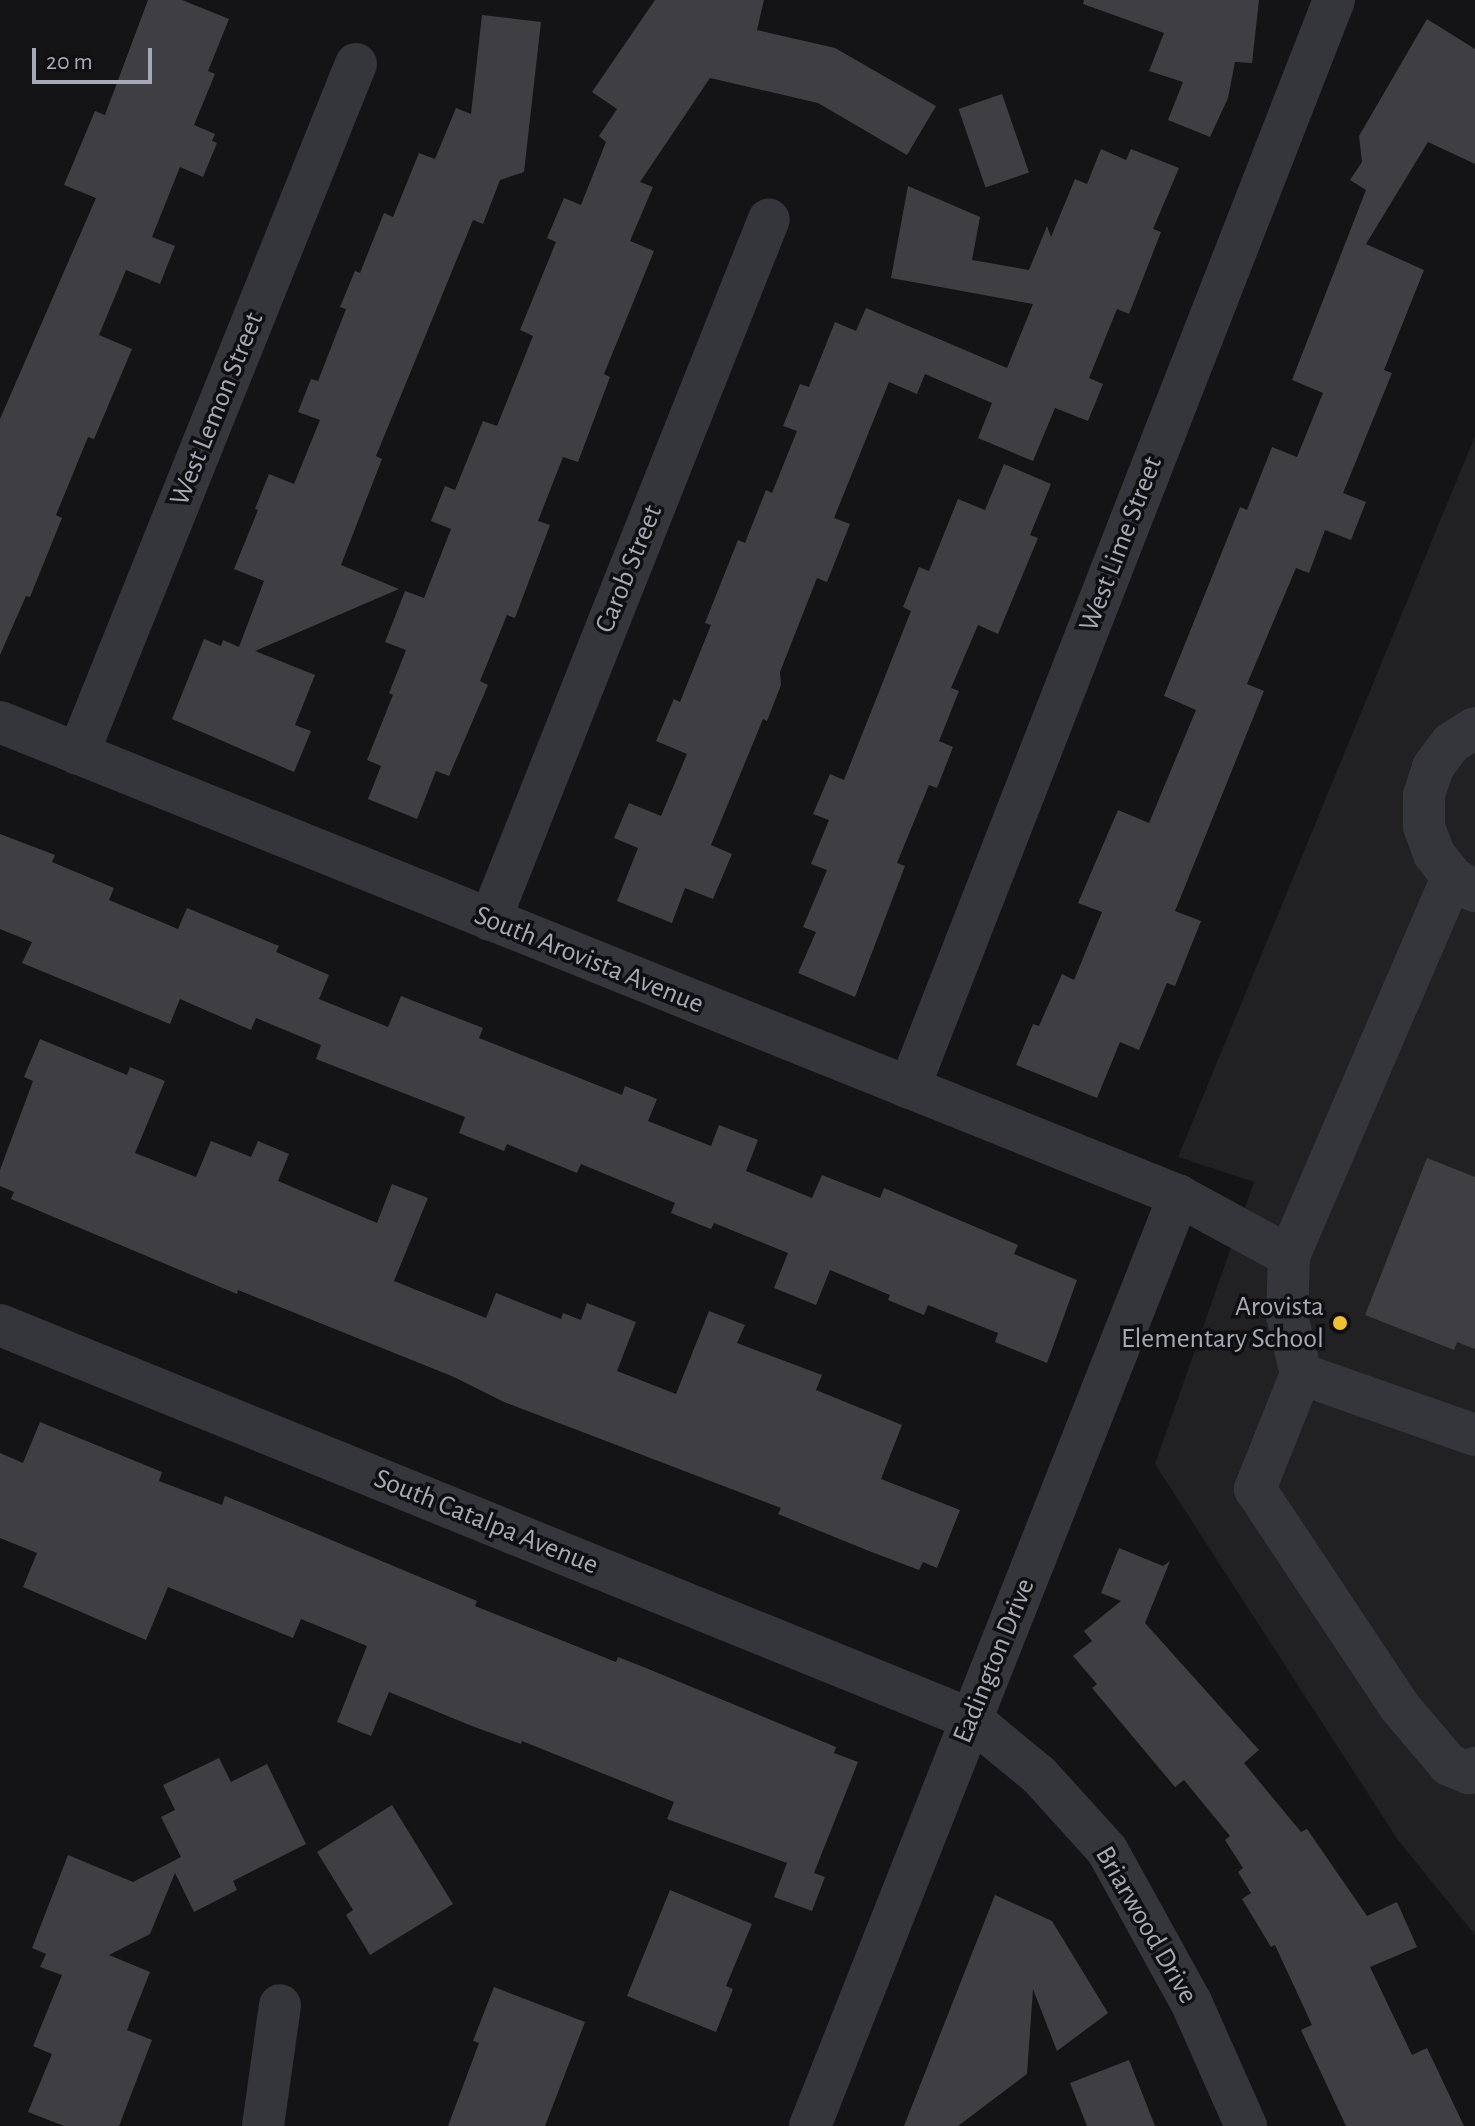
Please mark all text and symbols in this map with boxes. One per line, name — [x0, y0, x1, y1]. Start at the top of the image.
scale bar — [36, 32, 156, 82]
text: 20 m — [46, 50, 93, 74]
street label: West Lemon Street — [163, 307, 271, 511]
street label: West Lime Street — [1072, 452, 1170, 636]
street label: Carob Street — [588, 500, 670, 638]
street label: South Arovista Avenue — [470, 899, 708, 1021]
place label: Arovista Elementary School — [1121, 1290, 1324, 1356]
marker: Arovista Elementary School — [1331, 1314, 1349, 1332]
street label: South Catalpa Avenue — [369, 1462, 603, 1582]
street label: Eadington Drive — [946, 1574, 1042, 1748]
street label: Briarwood Drive — [1087, 1840, 1205, 2010]

